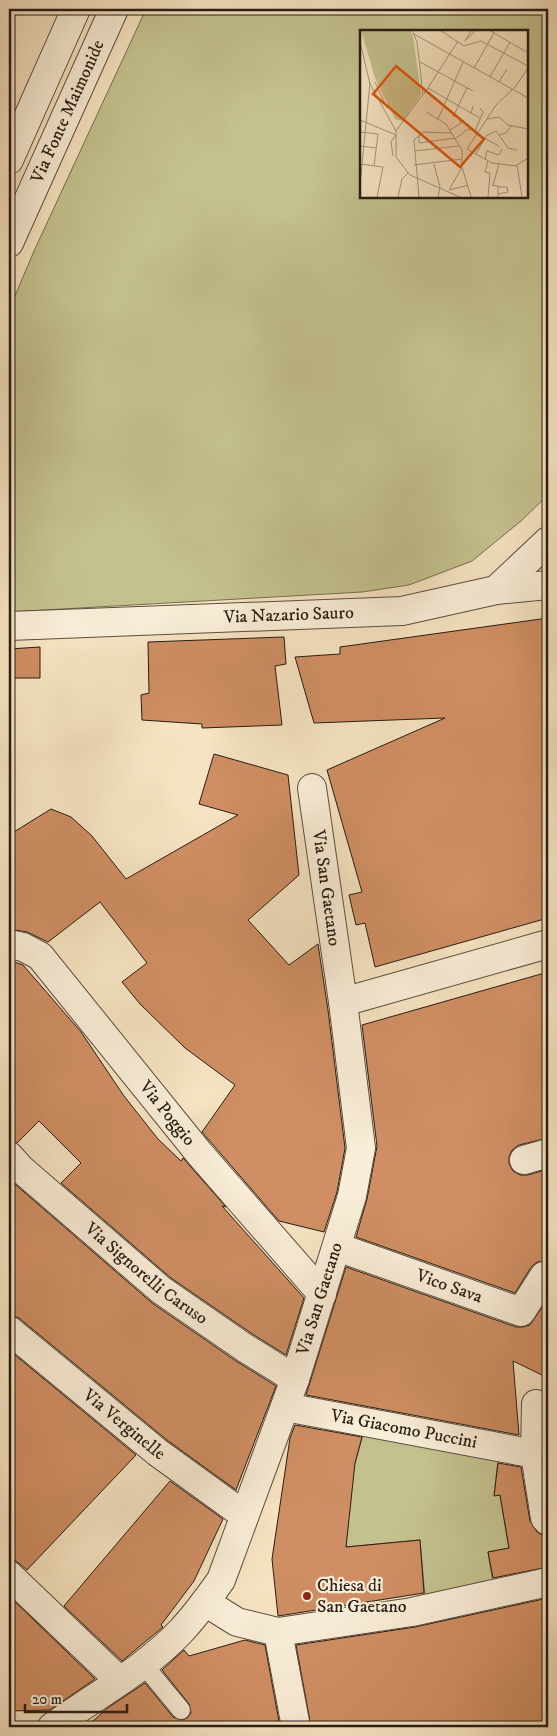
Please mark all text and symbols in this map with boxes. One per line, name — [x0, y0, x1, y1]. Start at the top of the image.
inset map — [360, 30, 527, 198]
street label: Via Fonte Maimonide — [26, 37, 110, 188]
street label: Via Nazario Sauro — [222, 602, 354, 629]
street label: Via San Gaetano — [307, 828, 345, 948]
street label: Via Poggio — [134, 1076, 200, 1151]
street label: Via Signorelli Caruso — [79, 1217, 212, 1330]
street label: Via San Gaetano — [292, 1240, 348, 1359]
street label: Vico Sava — [412, 1264, 486, 1309]
street label: Via Verginelle — [77, 1384, 169, 1465]
street label: Via Giacomo Puccini — [328, 1405, 479, 1454]
place label: Chiesa di San Gaetano — [317, 1575, 407, 1618]
marker: Chiesa di San Gaetano — [301, 1590, 313, 1602]
scale bar — [25, 1681, 128, 1713]
text: 20 m — [32, 1690, 62, 1709]

